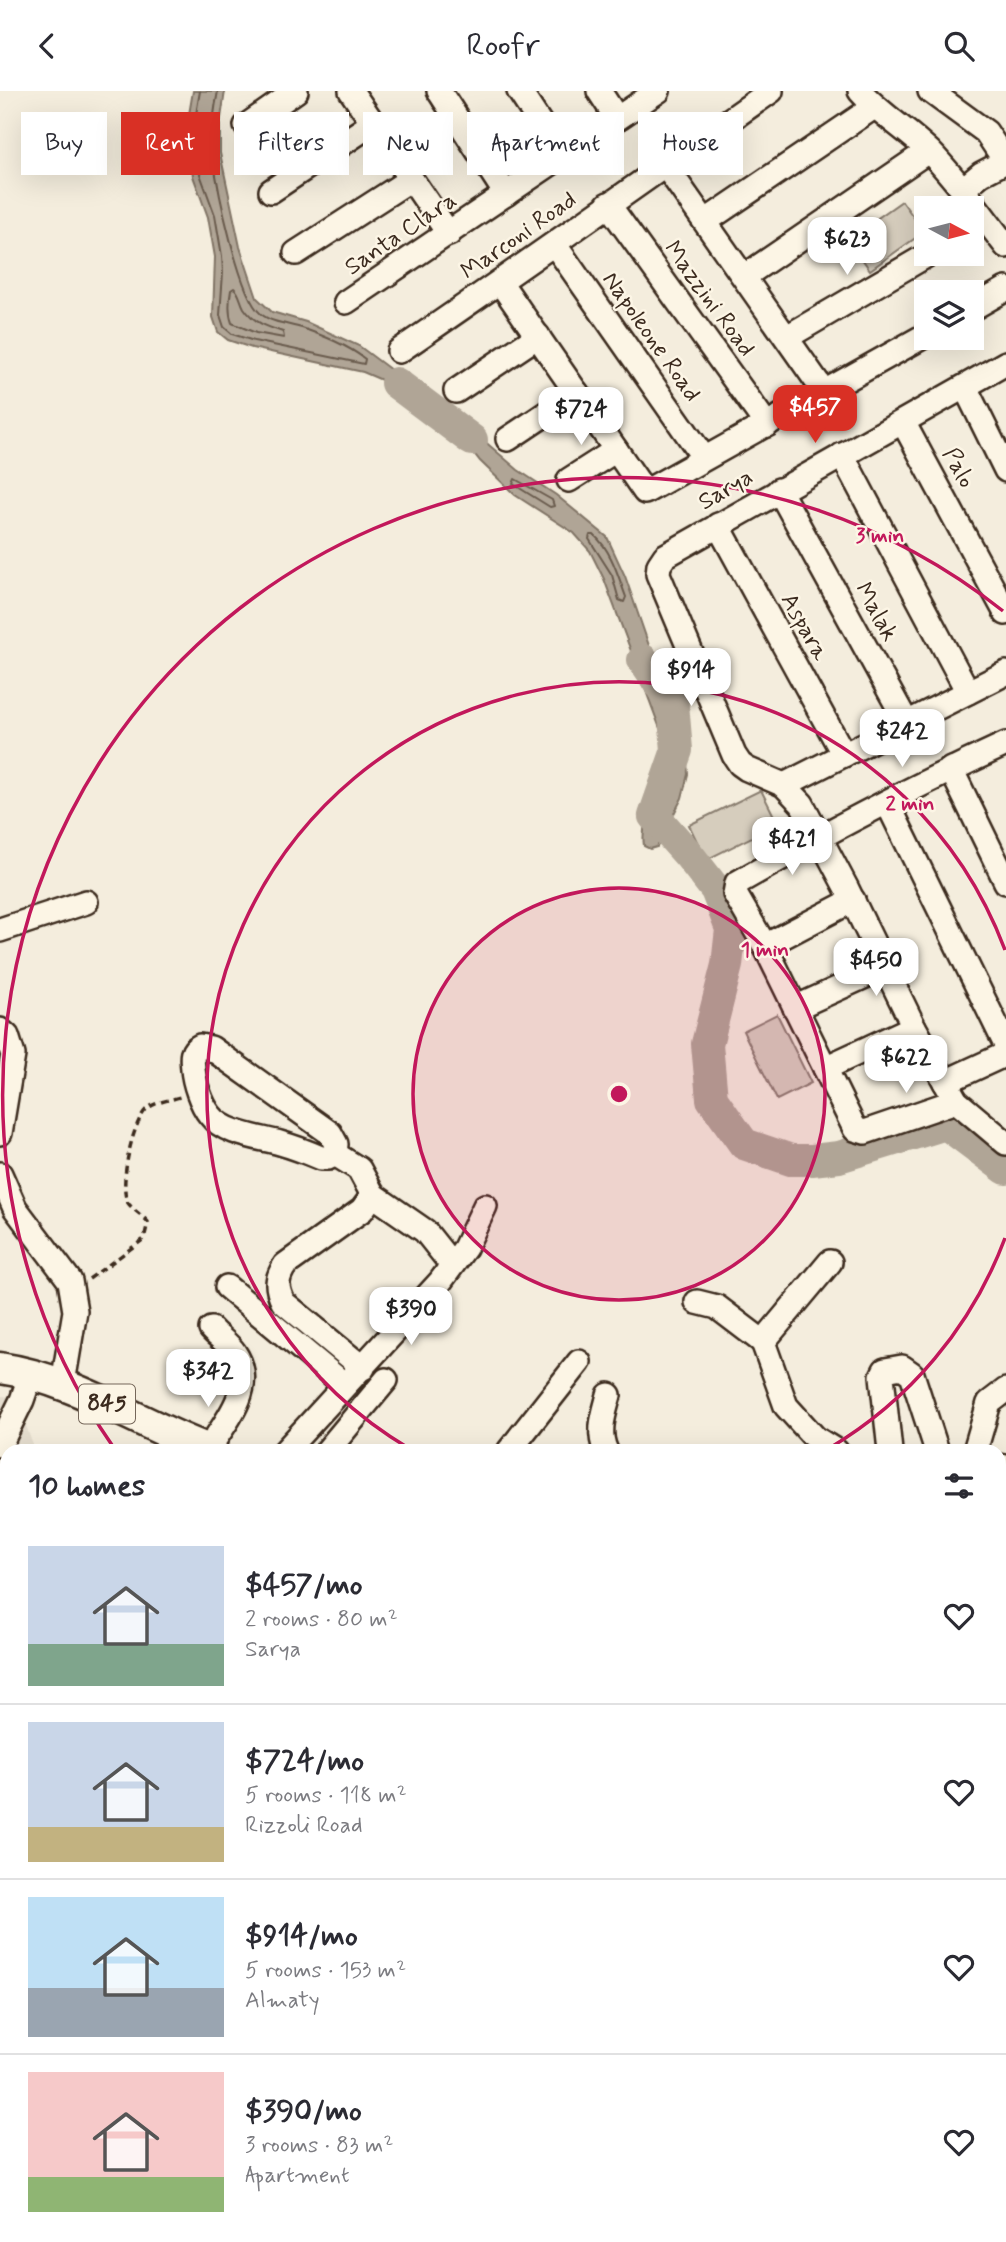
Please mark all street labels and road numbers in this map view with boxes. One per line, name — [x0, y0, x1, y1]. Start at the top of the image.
street label: Santa Clara — [339, 185, 463, 283]
street label: Marconi Road — [455, 185, 583, 287]
street label: Mazzini Road — [657, 235, 761, 363]
street label: Napoleone Road — [595, 266, 707, 408]
street label: Palo — [935, 442, 981, 494]
street label: Sarya — [693, 462, 759, 518]
street label: Malak — [847, 577, 905, 647]
street label: Aspara — [773, 588, 835, 667]
road number: 845 — [79, 1385, 135, 1423]

